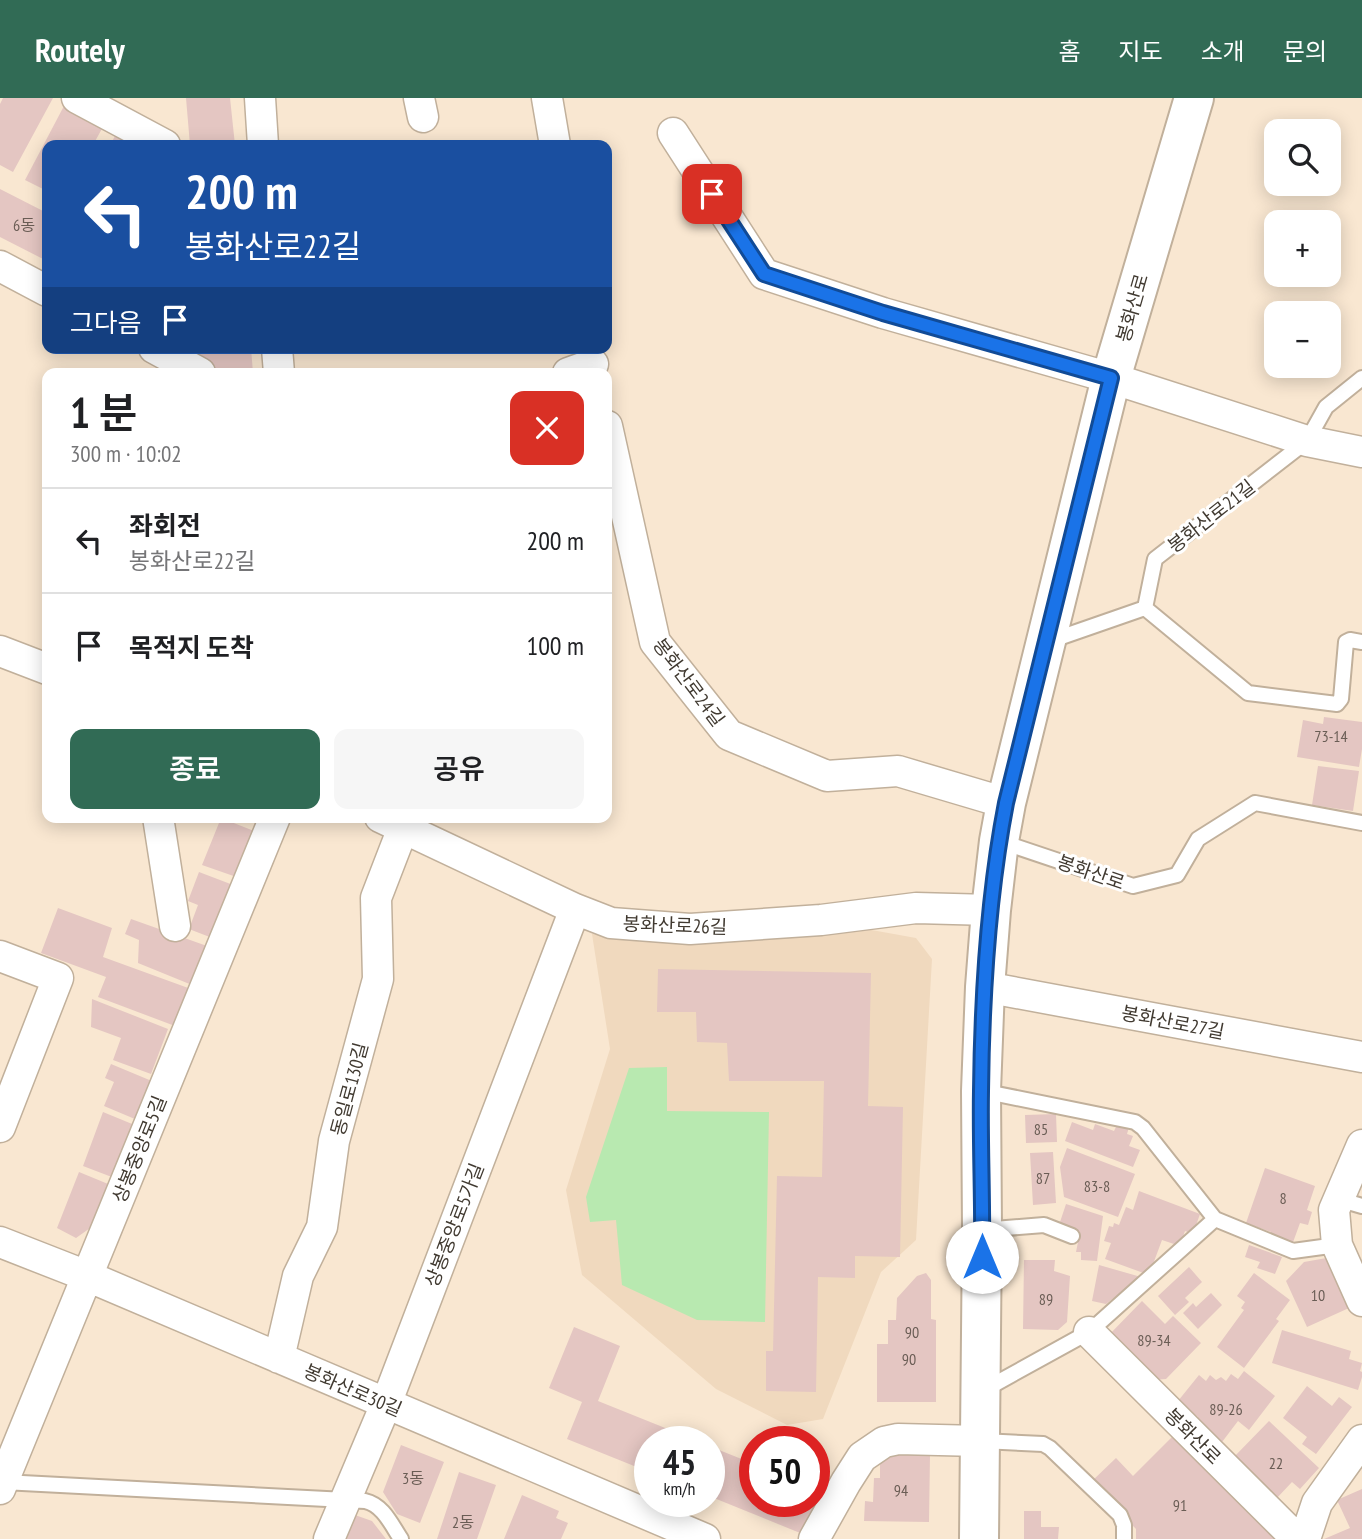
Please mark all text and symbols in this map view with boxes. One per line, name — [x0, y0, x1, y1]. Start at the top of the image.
text: Routely — [35, 28, 125, 71]
text: 홈 — [1058, 36, 1080, 67]
text: 지도 — [1118, 36, 1163, 67]
text: 소개 — [1201, 36, 1245, 67]
text: 문의 — [1283, 36, 1327, 67]
map controls — [1264, 119, 1341, 378]
button: search — [1264, 119, 1341, 196]
text: 200 m — [185, 159, 298, 223]
pin — [682, 164, 742, 224]
icon: left — [70, 168, 161, 259]
icon: arrive — [693, 175, 731, 213]
button: + — [1264, 210, 1341, 287]
house number: 6동 — [13, 215, 35, 235]
text: 봉화산로22길 — [185, 225, 361, 267]
street label: 봉화산로 — [1111, 271, 1153, 345]
icon: arrive — [156, 301, 194, 339]
button: − — [1264, 301, 1341, 378]
text: 그다음 — [70, 306, 142, 339]
text: 1 분 — [70, 385, 137, 440]
button: close — [510, 391, 584, 465]
text: 300 m · 10:02 — [70, 439, 182, 468]
street label: 봉화산로21길 — [1162, 474, 1260, 558]
text: 좌회전 — [129, 509, 201, 542]
icon: left — [70, 522, 108, 560]
text: 200 m — [526, 524, 584, 557]
text: 봉화산로22길 — [129, 546, 256, 575]
icon: arrive — [70, 627, 108, 665]
text: 100 m — [526, 629, 584, 662]
text: 목적지 도착 — [129, 631, 254, 664]
street label: 봉화산로24길 — [648, 633, 730, 731]
house number: 73-14 — [1314, 726, 1348, 746]
button: 종료 — [70, 729, 320, 809]
button: 공유 — [334, 729, 584, 809]
street label: 봉화산로 — [1054, 849, 1128, 895]
street label: 봉화산로26길 — [622, 911, 728, 939]
street label: 봉화산로27길 — [1119, 1000, 1227, 1044]
street label: 동일로130길 — [325, 1040, 373, 1138]
street label: 상봉중앙로5길 — [107, 1092, 171, 1206]
house number: 85 — [1034, 1119, 1048, 1139]
street label: 상봉중앙로5가길 — [419, 1160, 489, 1290]
house number: 87 — [1036, 1168, 1050, 1188]
house number: 83-8 — [1084, 1176, 1110, 1196]
house number: 8 — [1279, 1188, 1287, 1208]
position arrow — [945, 1220, 1019, 1294]
house number: 10 — [1311, 1285, 1325, 1305]
house number: 89 — [1039, 1289, 1053, 1309]
house number: 90 — [905, 1322, 919, 1342]
house number: 89-34 — [1137, 1330, 1171, 1350]
house number: 90 — [902, 1349, 916, 1369]
street label: 봉화산로30길 — [300, 1359, 406, 1421]
house number: 89-26 — [1209, 1399, 1243, 1419]
street label: 봉화산로 — [1160, 1403, 1226, 1469]
speed limit sign: 50 — [739, 1426, 830, 1517]
text: 45 — [663, 1439, 696, 1485]
house number: 22 — [1269, 1453, 1283, 1473]
house number: 3동 — [402, 1468, 424, 1488]
text: km/h — [664, 1477, 695, 1500]
house number: 94 — [894, 1480, 908, 1500]
house number: 91 — [1173, 1495, 1187, 1515]
house number: 2동 — [452, 1512, 474, 1532]

